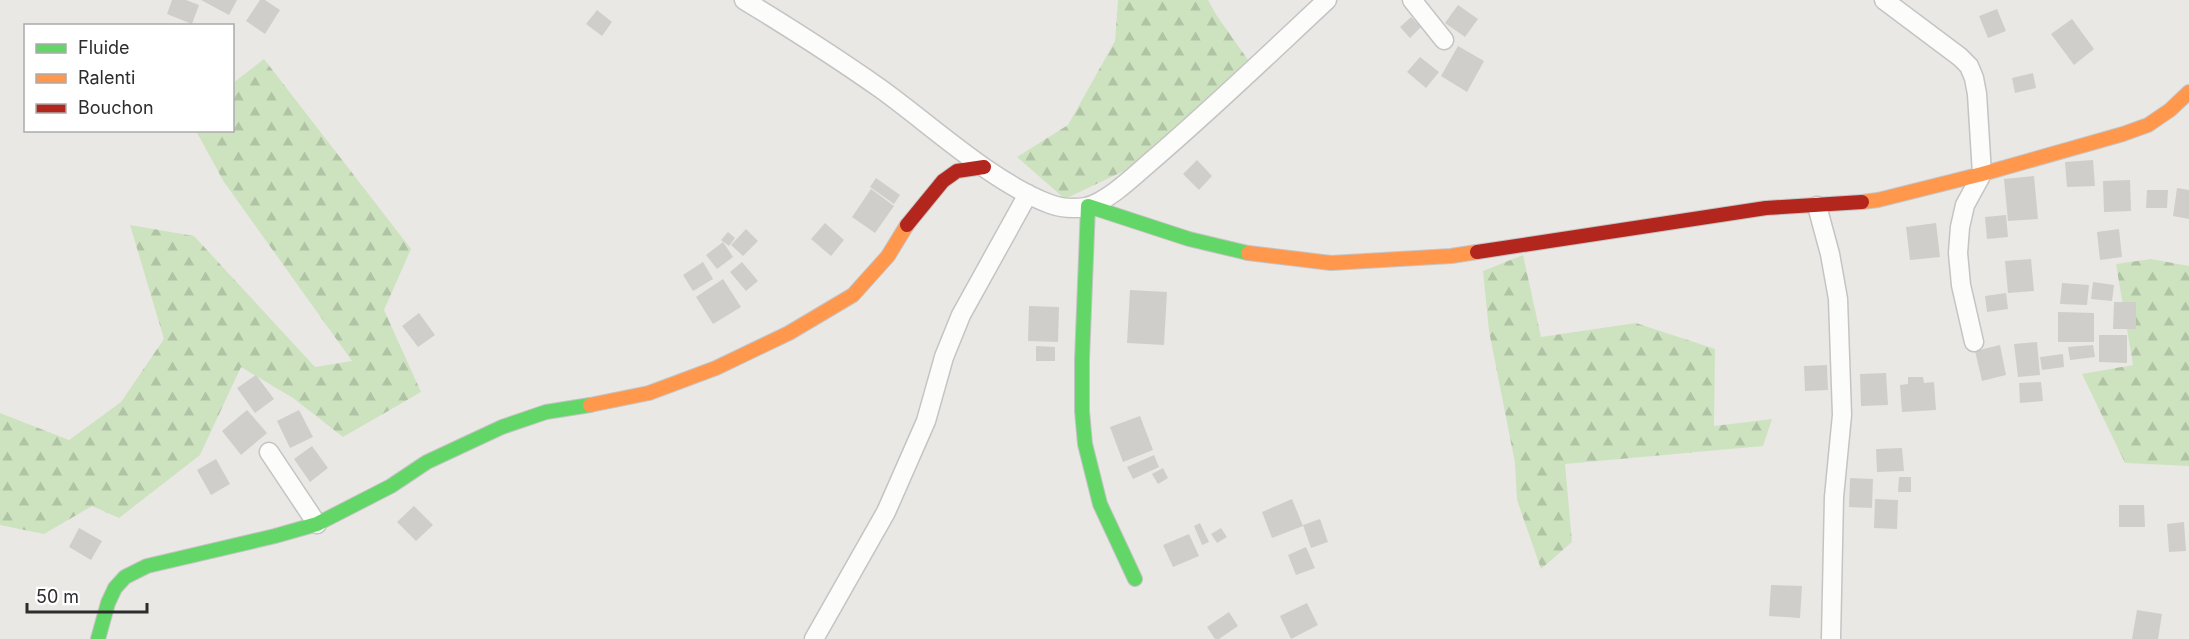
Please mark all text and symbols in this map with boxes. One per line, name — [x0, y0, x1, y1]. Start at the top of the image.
legend — [24, 24, 234, 132]
text: Fluide — [78, 37, 130, 58]
text: Ralenti — [78, 67, 135, 88]
text: Bouchon — [78, 97, 154, 118]
scale bar — [27, 576, 147, 614]
text: 50 m — [36, 586, 79, 607]

